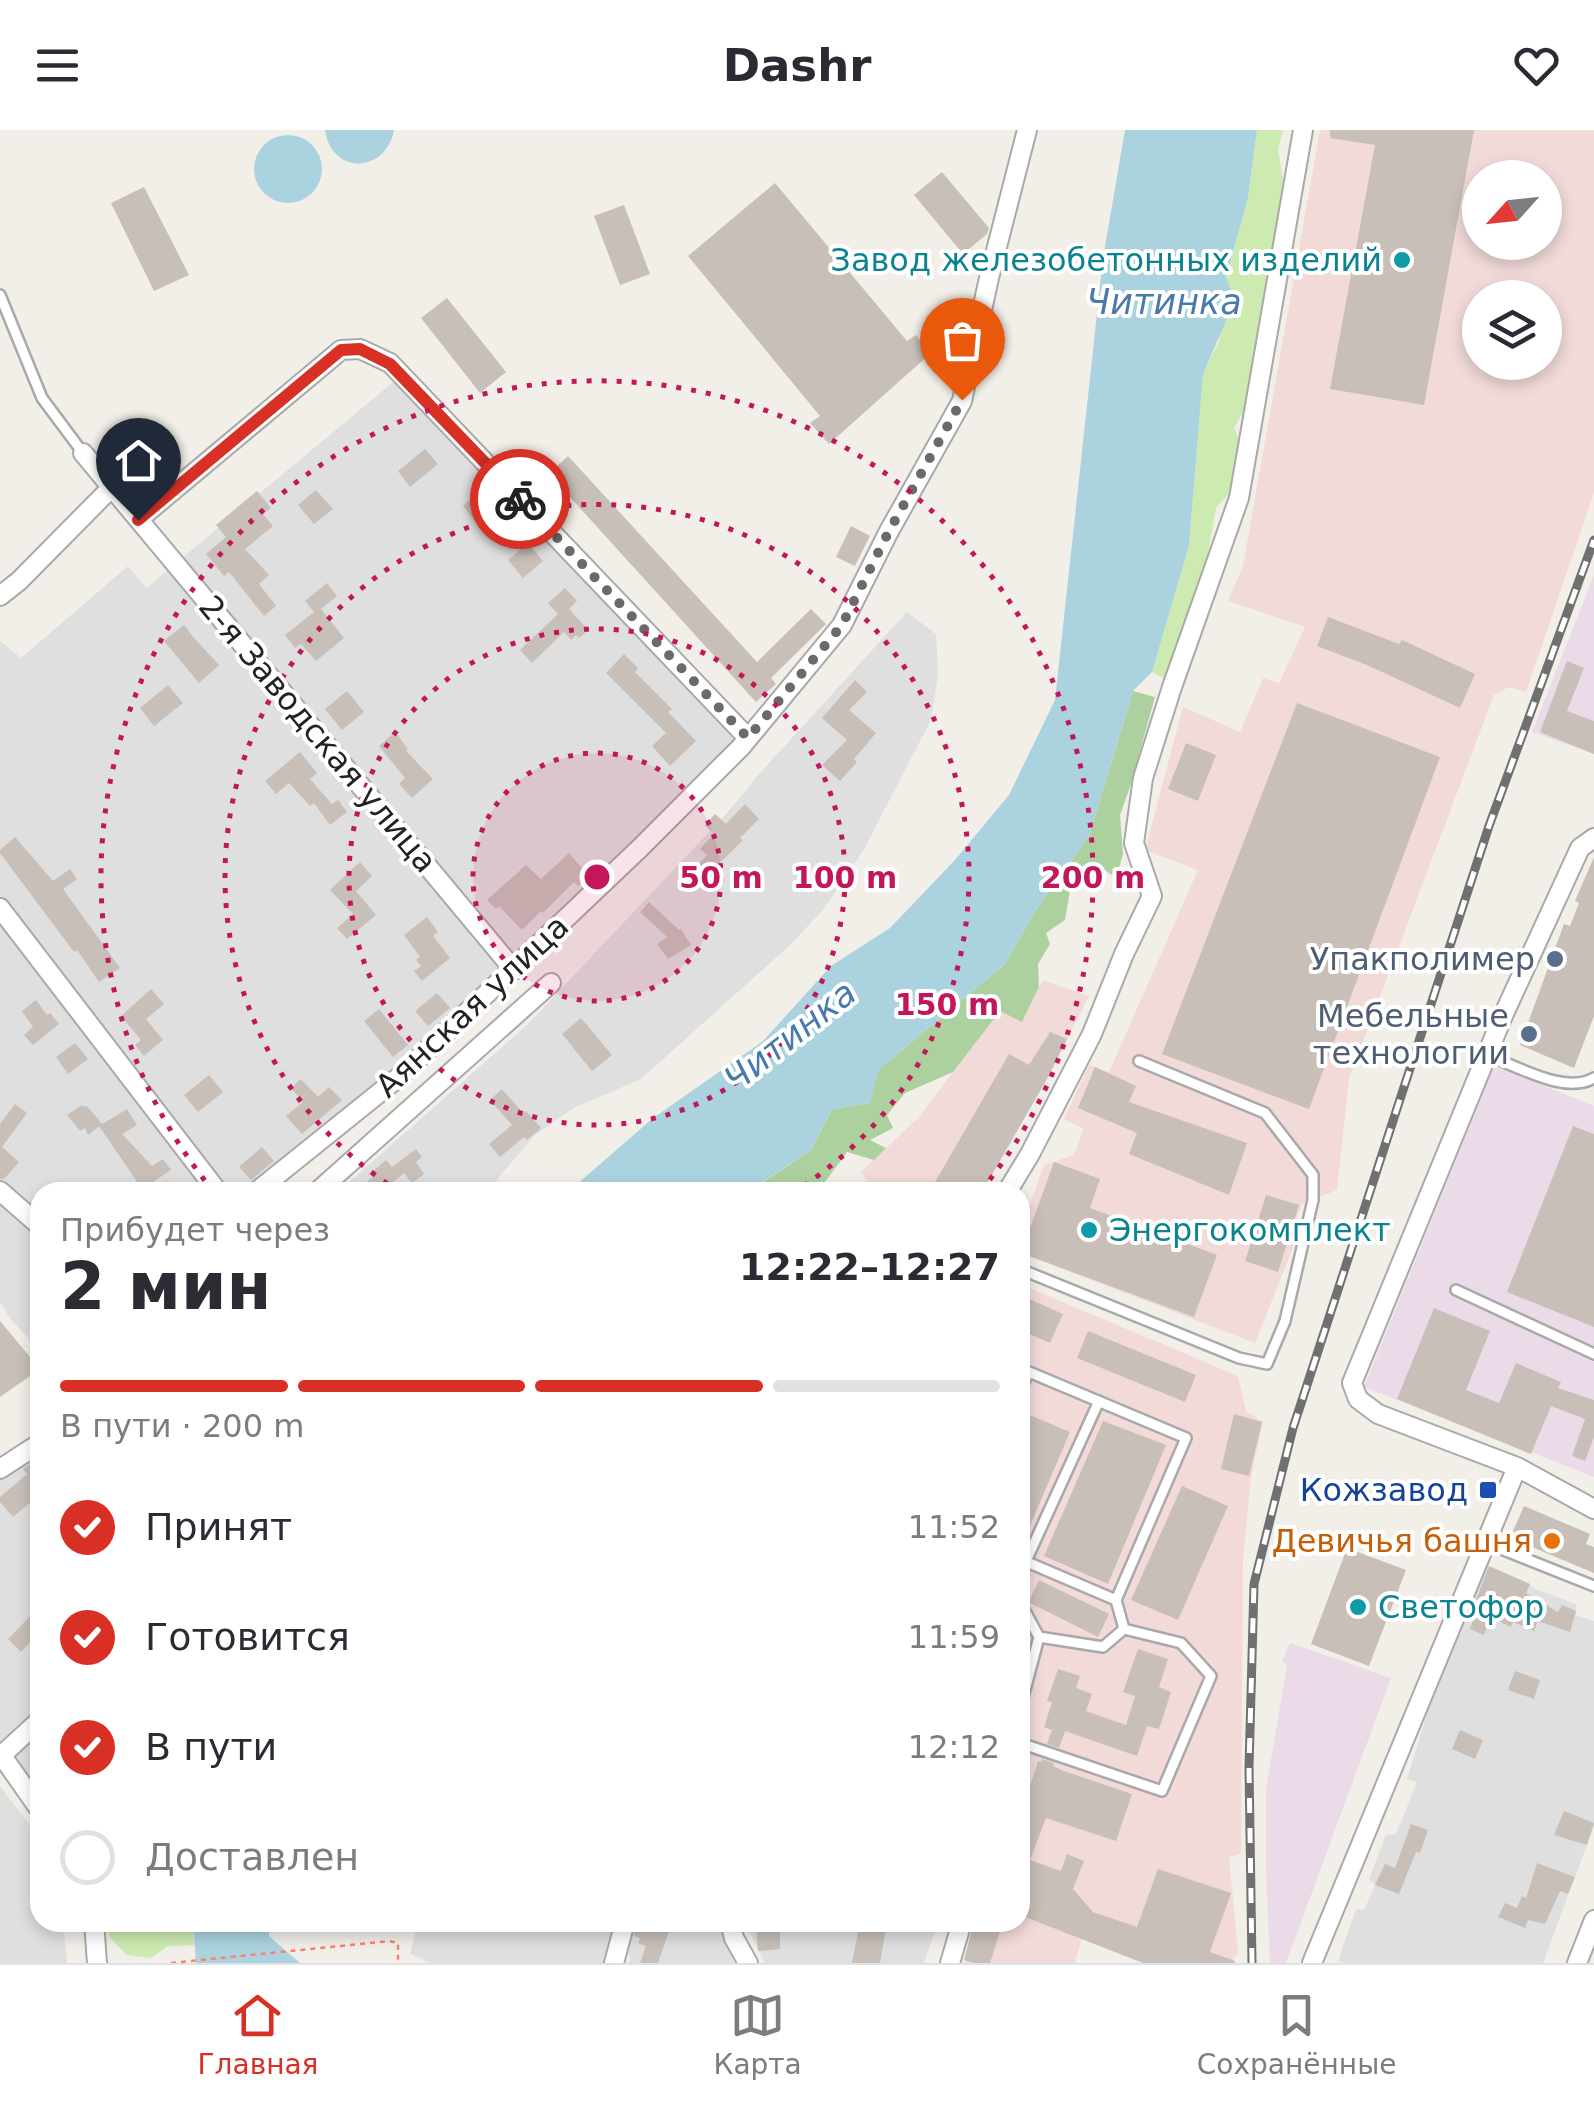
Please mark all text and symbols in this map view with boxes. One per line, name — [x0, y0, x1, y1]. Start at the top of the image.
icon: menu — [30, 38, 85, 93]
icon: heart — [1509, 38, 1564, 93]
text: Dashr — [723, 39, 871, 92]
north arrow — [1462, 160, 1562, 260]
map controls — [1462, 160, 1562, 380]
place label: Завод железобетонных изделий — [830, 241, 1382, 279]
marker: Завод железобетонных изделий — [1391, 249, 1413, 271]
button: layers — [1462, 280, 1562, 380]
water label: Читинка — [1086, 282, 1242, 322]
pin — [920, 298, 1005, 401]
icon: bag — [935, 313, 990, 368]
pin — [96, 418, 181, 521]
icon: home — [111, 433, 166, 488]
courier — [470, 449, 570, 549]
icon: bike — [493, 472, 548, 527]
street label: 2-я Заводская улица — [191, 588, 445, 880]
centre of rings — [579, 859, 615, 895]
text: 50 m — [679, 860, 763, 895]
text: 100 m — [793, 860, 897, 895]
text: 200 m — [1041, 860, 1145, 895]
street label: Аянская улица — [368, 907, 576, 1105]
place label: Упакполимер — [1310, 940, 1535, 978]
marker: Упакполимер — [1544, 948, 1566, 970]
water label: Читинка — [716, 972, 864, 1100]
text: 150 m — [895, 987, 999, 1022]
place label: Мебельные технологии — [1313, 997, 1509, 1072]
marker: Мебельные технологии — [1518, 1023, 1540, 1045]
text: Прибудет через — [60, 1211, 330, 1249]
place label: Энергокомплект — [1109, 1211, 1391, 1249]
marker: Энергокомплект — [1078, 1219, 1100, 1241]
text: 12:22–12:27 — [739, 1245, 1000, 1289]
text: 2 мин — [60, 1249, 271, 1324]
text: В пути · 200 m — [60, 1407, 304, 1445]
place label: Кожзавод — [1300, 1471, 1468, 1509]
marker: Кожзавод — [1477, 1479, 1499, 1501]
icon: check — [60, 1500, 115, 1555]
text: Принят — [145, 1505, 292, 1549]
text: 11:52 — [908, 1508, 1000, 1546]
place label: Девичья башня — [1272, 1522, 1532, 1560]
marker: Девичья башня — [1541, 1530, 1563, 1552]
place label: Светофор — [1378, 1588, 1544, 1626]
marker: Светофор — [1347, 1596, 1369, 1618]
icon: check — [60, 1610, 115, 1665]
text: Готовится — [145, 1615, 350, 1659]
text: 11:59 — [908, 1618, 1000, 1656]
icon: check — [60, 1720, 115, 1775]
text: В пути — [145, 1725, 277, 1769]
text: 12:12 — [908, 1728, 1000, 1766]
text: Доставлен — [145, 1835, 359, 1879]
tab: Главная — [198, 1988, 318, 2081]
tab: Карта — [714, 1988, 802, 2081]
tab: Сохранённые — [1197, 1988, 1396, 2081]

